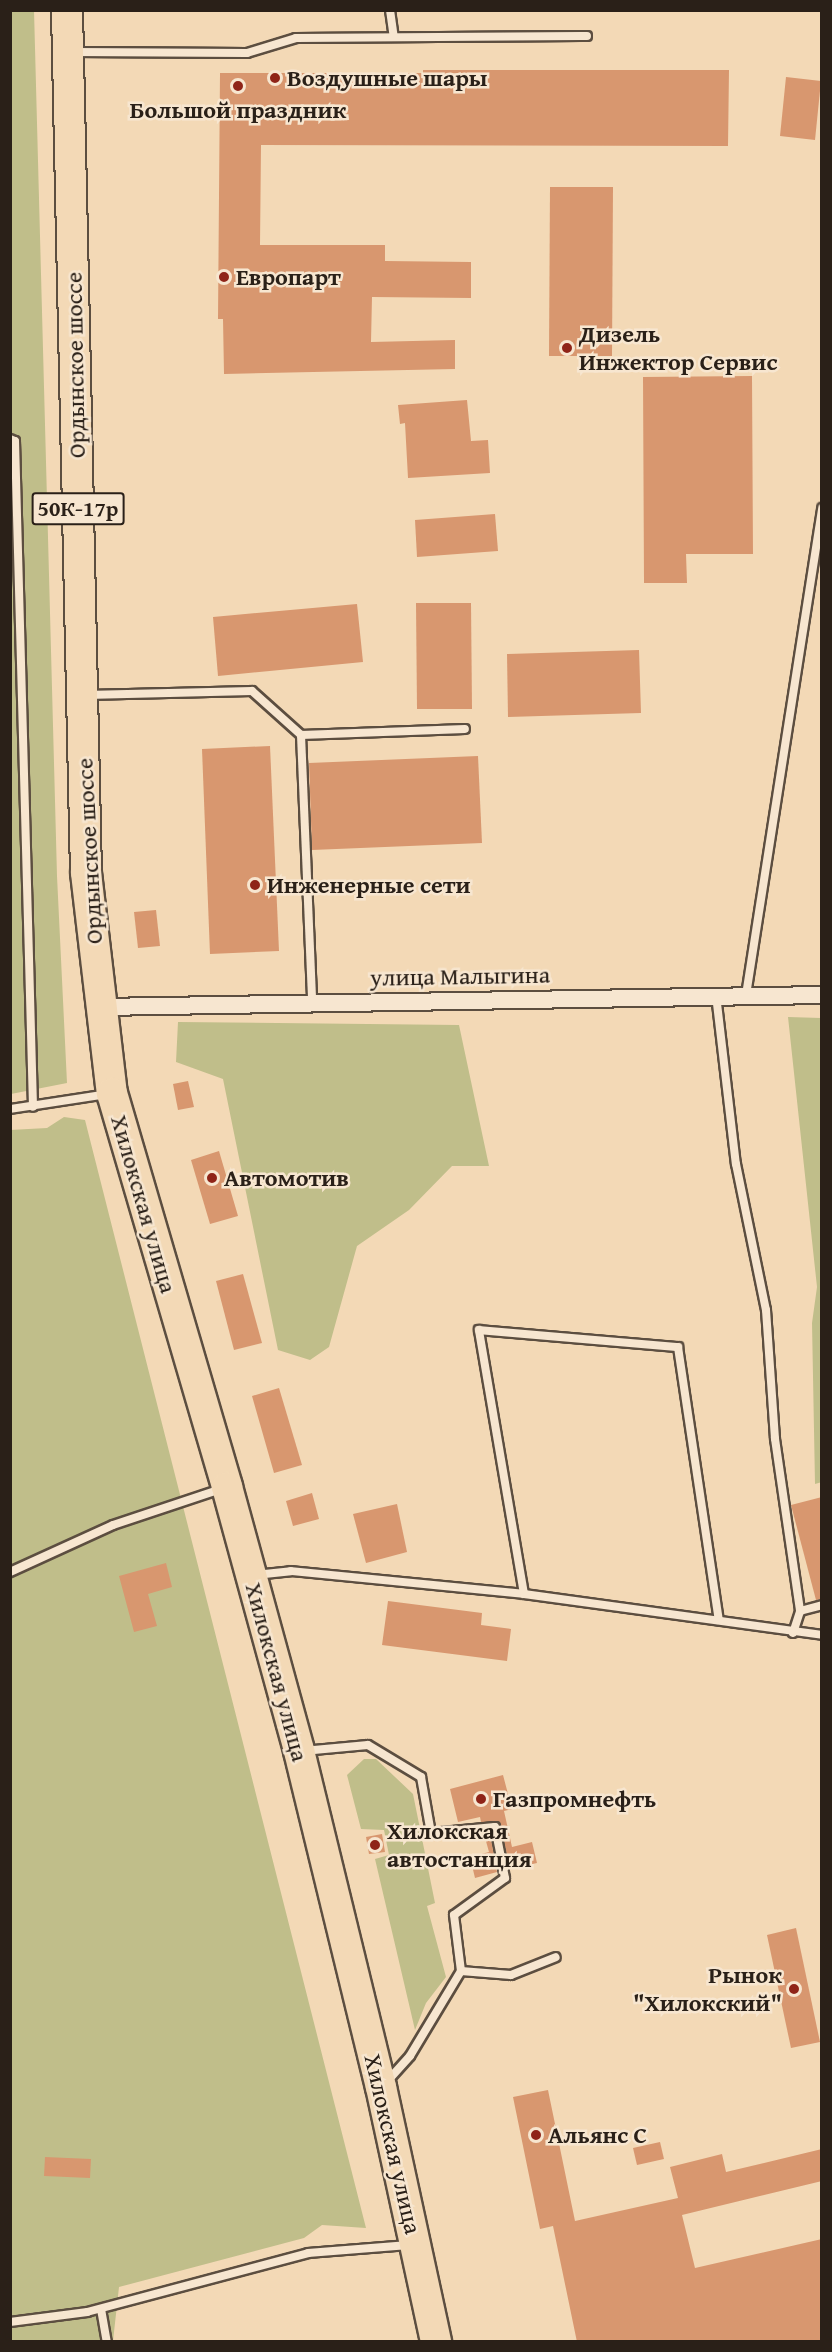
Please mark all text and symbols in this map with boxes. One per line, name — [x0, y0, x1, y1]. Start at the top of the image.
place label: Воздушные шары — [287, 64, 487, 92]
marker: Воздушные шары — [268, 71, 282, 85]
marker: Большой праздник — [231, 79, 245, 93]
place label: Большой праздник — [130, 96, 346, 124]
place label: Европарт — [236, 263, 341, 291]
marker: Европарт — [217, 270, 231, 284]
street label: Ордынское шоссе — [59, 272, 91, 458]
place label: Дизель Инжектор Сервис — [579, 320, 777, 376]
marker: Дизель Инжектор Сервис — [560, 341, 574, 355]
road number: 50К-17р — [32, 490, 124, 528]
street label: Ордынское шоссе — [70, 757, 108, 945]
place label: Инженерные сети — [267, 871, 471, 899]
marker: Инженерные сети — [248, 878, 262, 892]
street label: улица Малыгина — [370, 960, 550, 992]
street label: Хилокская улица — [105, 1112, 183, 1296]
place label: Автомотив — [224, 1164, 349, 1192]
marker: Автомотив — [205, 1171, 219, 1185]
street label: Хилокская улица — [239, 1579, 315, 1765]
place label: Газпромнефть — [493, 1785, 656, 1813]
marker: Газпромнефть — [474, 1792, 488, 1806]
place label: Хилокская автостанция — [387, 1817, 532, 1873]
marker: Хилокская автостанция — [368, 1838, 382, 1852]
place label: Рынок "Хилокский" — [633, 1961, 782, 2017]
marker: Рынок "Хилокский" — [787, 1982, 801, 1996]
street label: Хилокская улица — [358, 2051, 428, 2237]
place label: Альянс С — [548, 2121, 647, 2149]
marker: Альянс С — [529, 2128, 543, 2142]

